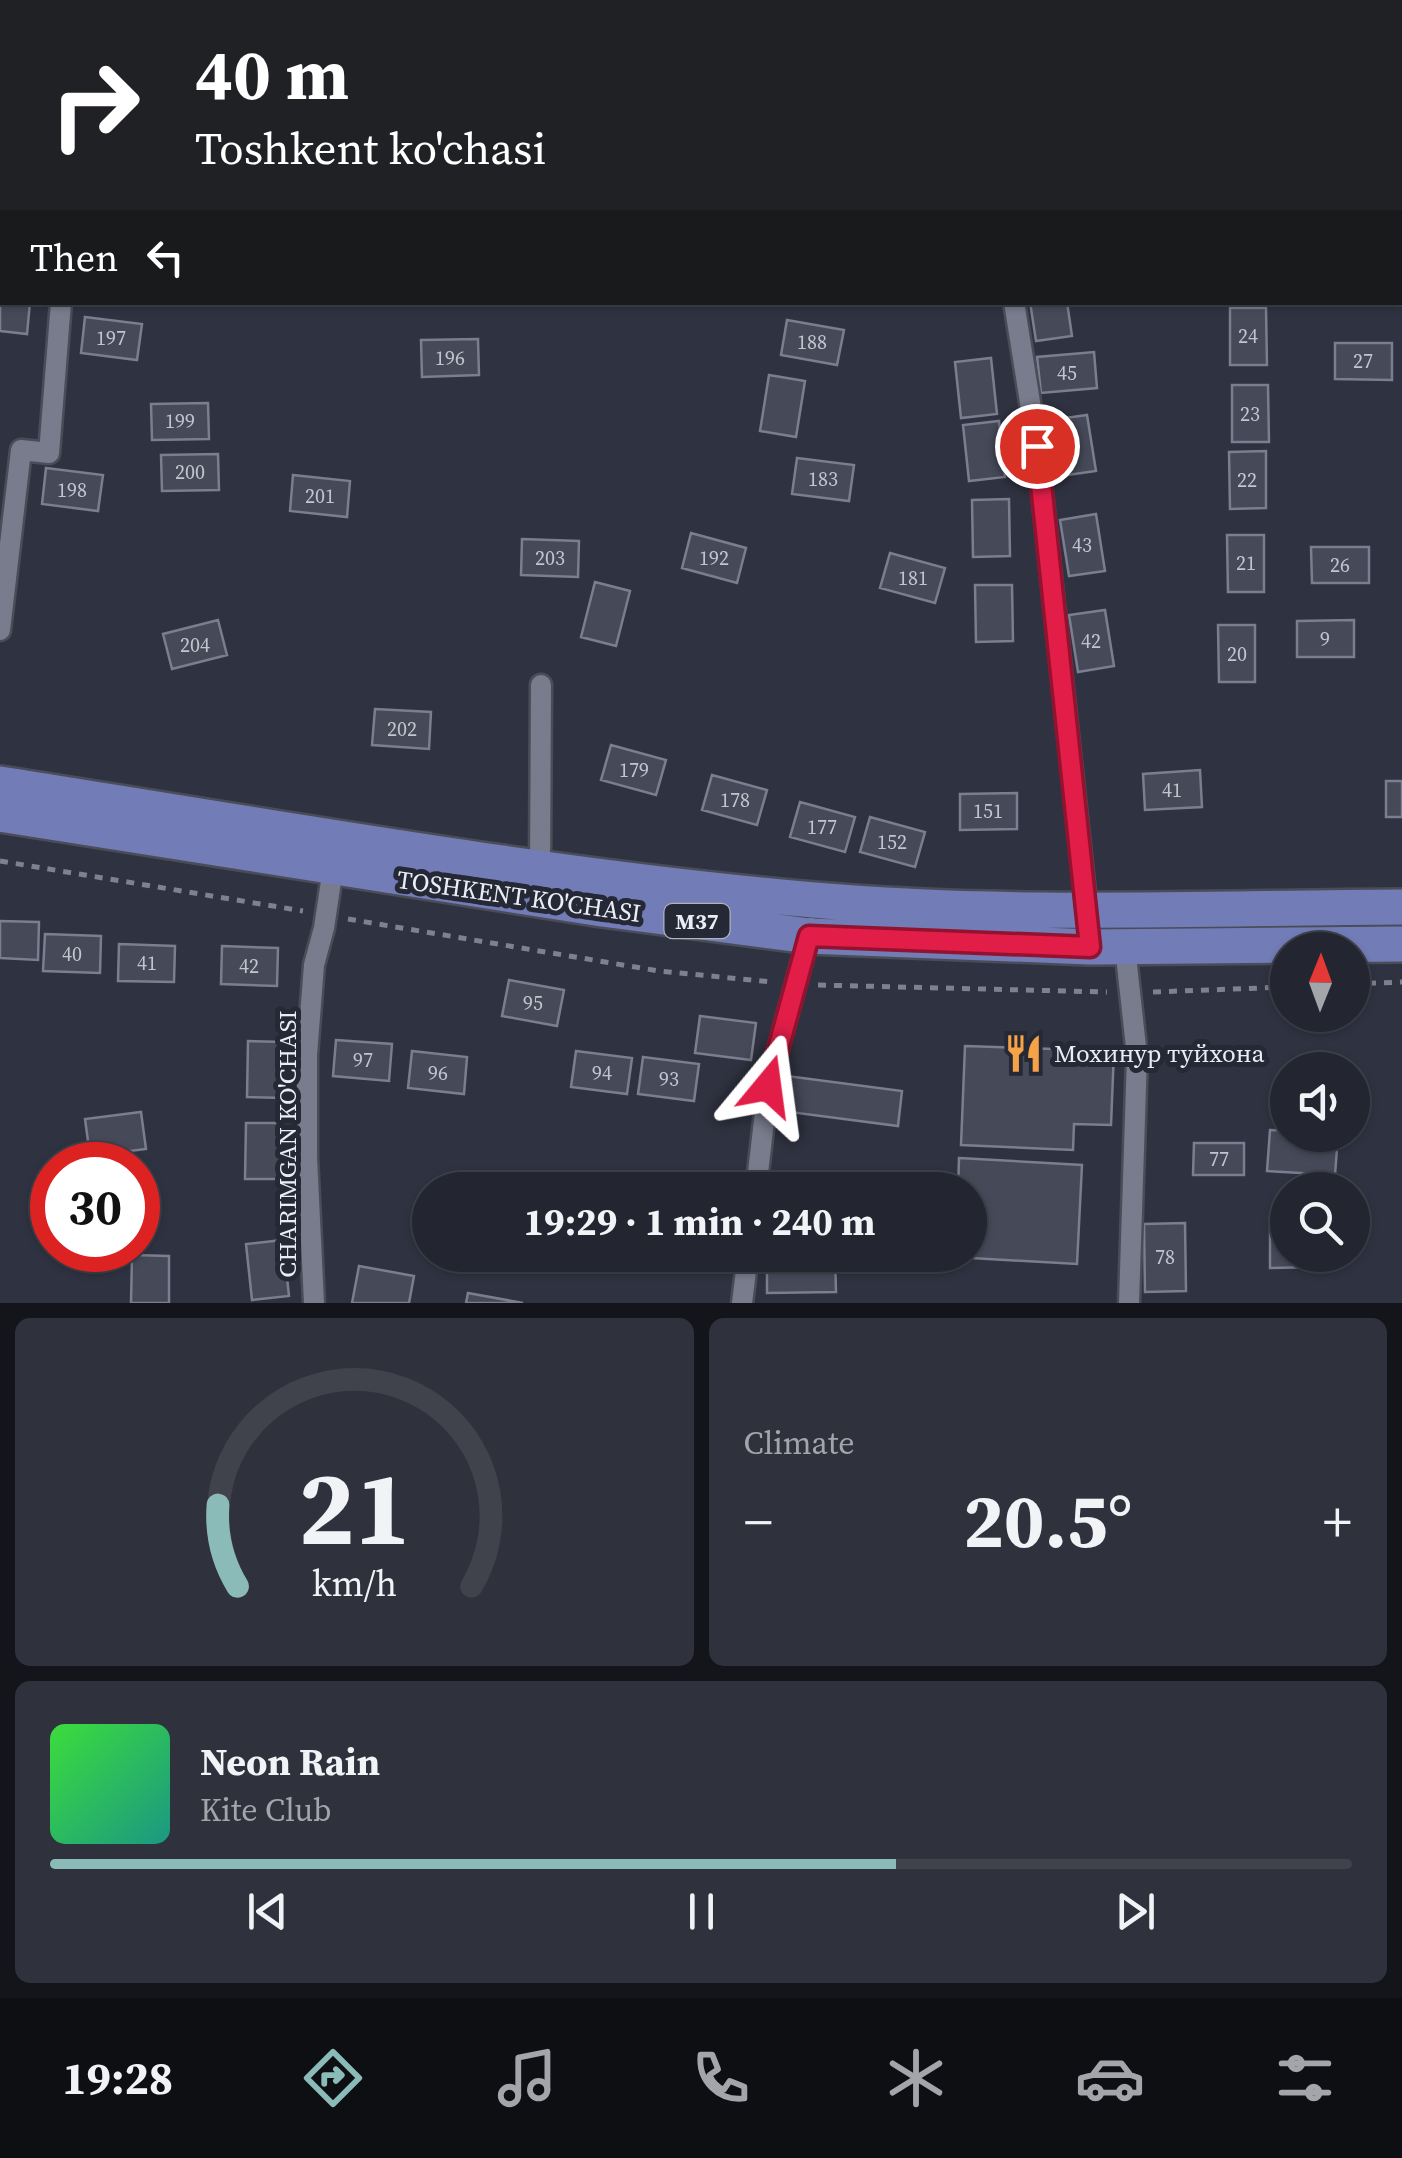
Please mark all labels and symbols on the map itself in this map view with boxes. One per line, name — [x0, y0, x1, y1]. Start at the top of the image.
house number: 24 — [1238, 322, 1258, 350]
house number: 197 — [96, 324, 126, 352]
house number: 188 — [797, 328, 827, 356]
house number: 196 — [435, 344, 465, 372]
house number: 27 — [1353, 347, 1373, 375]
house number: 45 — [1057, 359, 1077, 387]
house number: 23 — [1240, 400, 1260, 428]
pin — [995, 404, 1080, 489]
house number: 199 — [165, 407, 195, 435]
house number: 200 — [175, 458, 205, 486]
house number: 183 — [808, 465, 838, 493]
house number: 22 — [1237, 466, 1257, 494]
house number: 198 — [57, 476, 87, 504]
house number: 201 — [305, 482, 335, 510]
house number: 43 — [1072, 531, 1092, 559]
house number: 203 — [535, 544, 565, 572]
house number: 192 — [699, 544, 729, 572]
house number: 21 — [1236, 549, 1256, 577]
house number: 26 — [1330, 551, 1350, 579]
house number: 181 — [898, 564, 928, 592]
house number: 9 — [1320, 625, 1330, 653]
house number: 42 — [1081, 627, 1101, 655]
house number: 204 — [180, 631, 210, 659]
house number: 20 — [1227, 640, 1247, 668]
house number: 202 — [387, 715, 417, 743]
house number: 179 — [619, 756, 649, 784]
house number: 41 — [1162, 776, 1182, 804]
house number: 178 — [720, 786, 750, 814]
house number: 151 — [973, 797, 1003, 825]
house number: 177 — [807, 813, 837, 841]
house number: 152 — [877, 828, 907, 856]
street label: TOSHKENT KO'CHASI — [395, 862, 643, 930]
road number: M37 — [664, 904, 730, 938]
north arrow — [1270, 932, 1370, 1032]
house number: 40 — [62, 940, 82, 968]
house number: 41 — [137, 949, 157, 977]
house number: 42 — [239, 952, 259, 980]
house number: 95 — [523, 989, 543, 1017]
street label: CHARIMGAN KO'CHASI — [270, 1010, 304, 1278]
restaurant icon: Мохинур туйхона — [1003, 1032, 1045, 1074]
position arrow — [716, 1034, 820, 1138]
place label: Мохинур туйхона — [1054, 1036, 1265, 1070]
house number: 97 — [353, 1046, 373, 1074]
house number: 96 — [428, 1059, 448, 1087]
house number: 94 — [592, 1059, 612, 1087]
house number: 93 — [659, 1065, 679, 1093]
speed limit sign: 30 — [30, 1142, 160, 1272]
house number: 77 — [1209, 1145, 1229, 1173]
house number: 78 — [1155, 1243, 1175, 1271]

